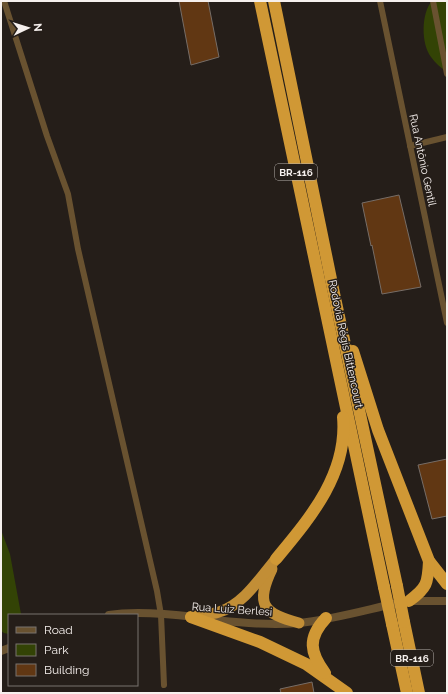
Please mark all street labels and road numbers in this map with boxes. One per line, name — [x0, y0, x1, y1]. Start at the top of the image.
street label: Rua Antônio Gentil — [406, 113, 439, 207]
road number: BR-116 — [275, 164, 317, 180]
street label: Rodovia Régis Bittencourt — [326, 279, 366, 410]
street label: Rua Luiz Berlesi — [191, 600, 273, 619]
road number: BR-116 — [391, 650, 433, 666]

